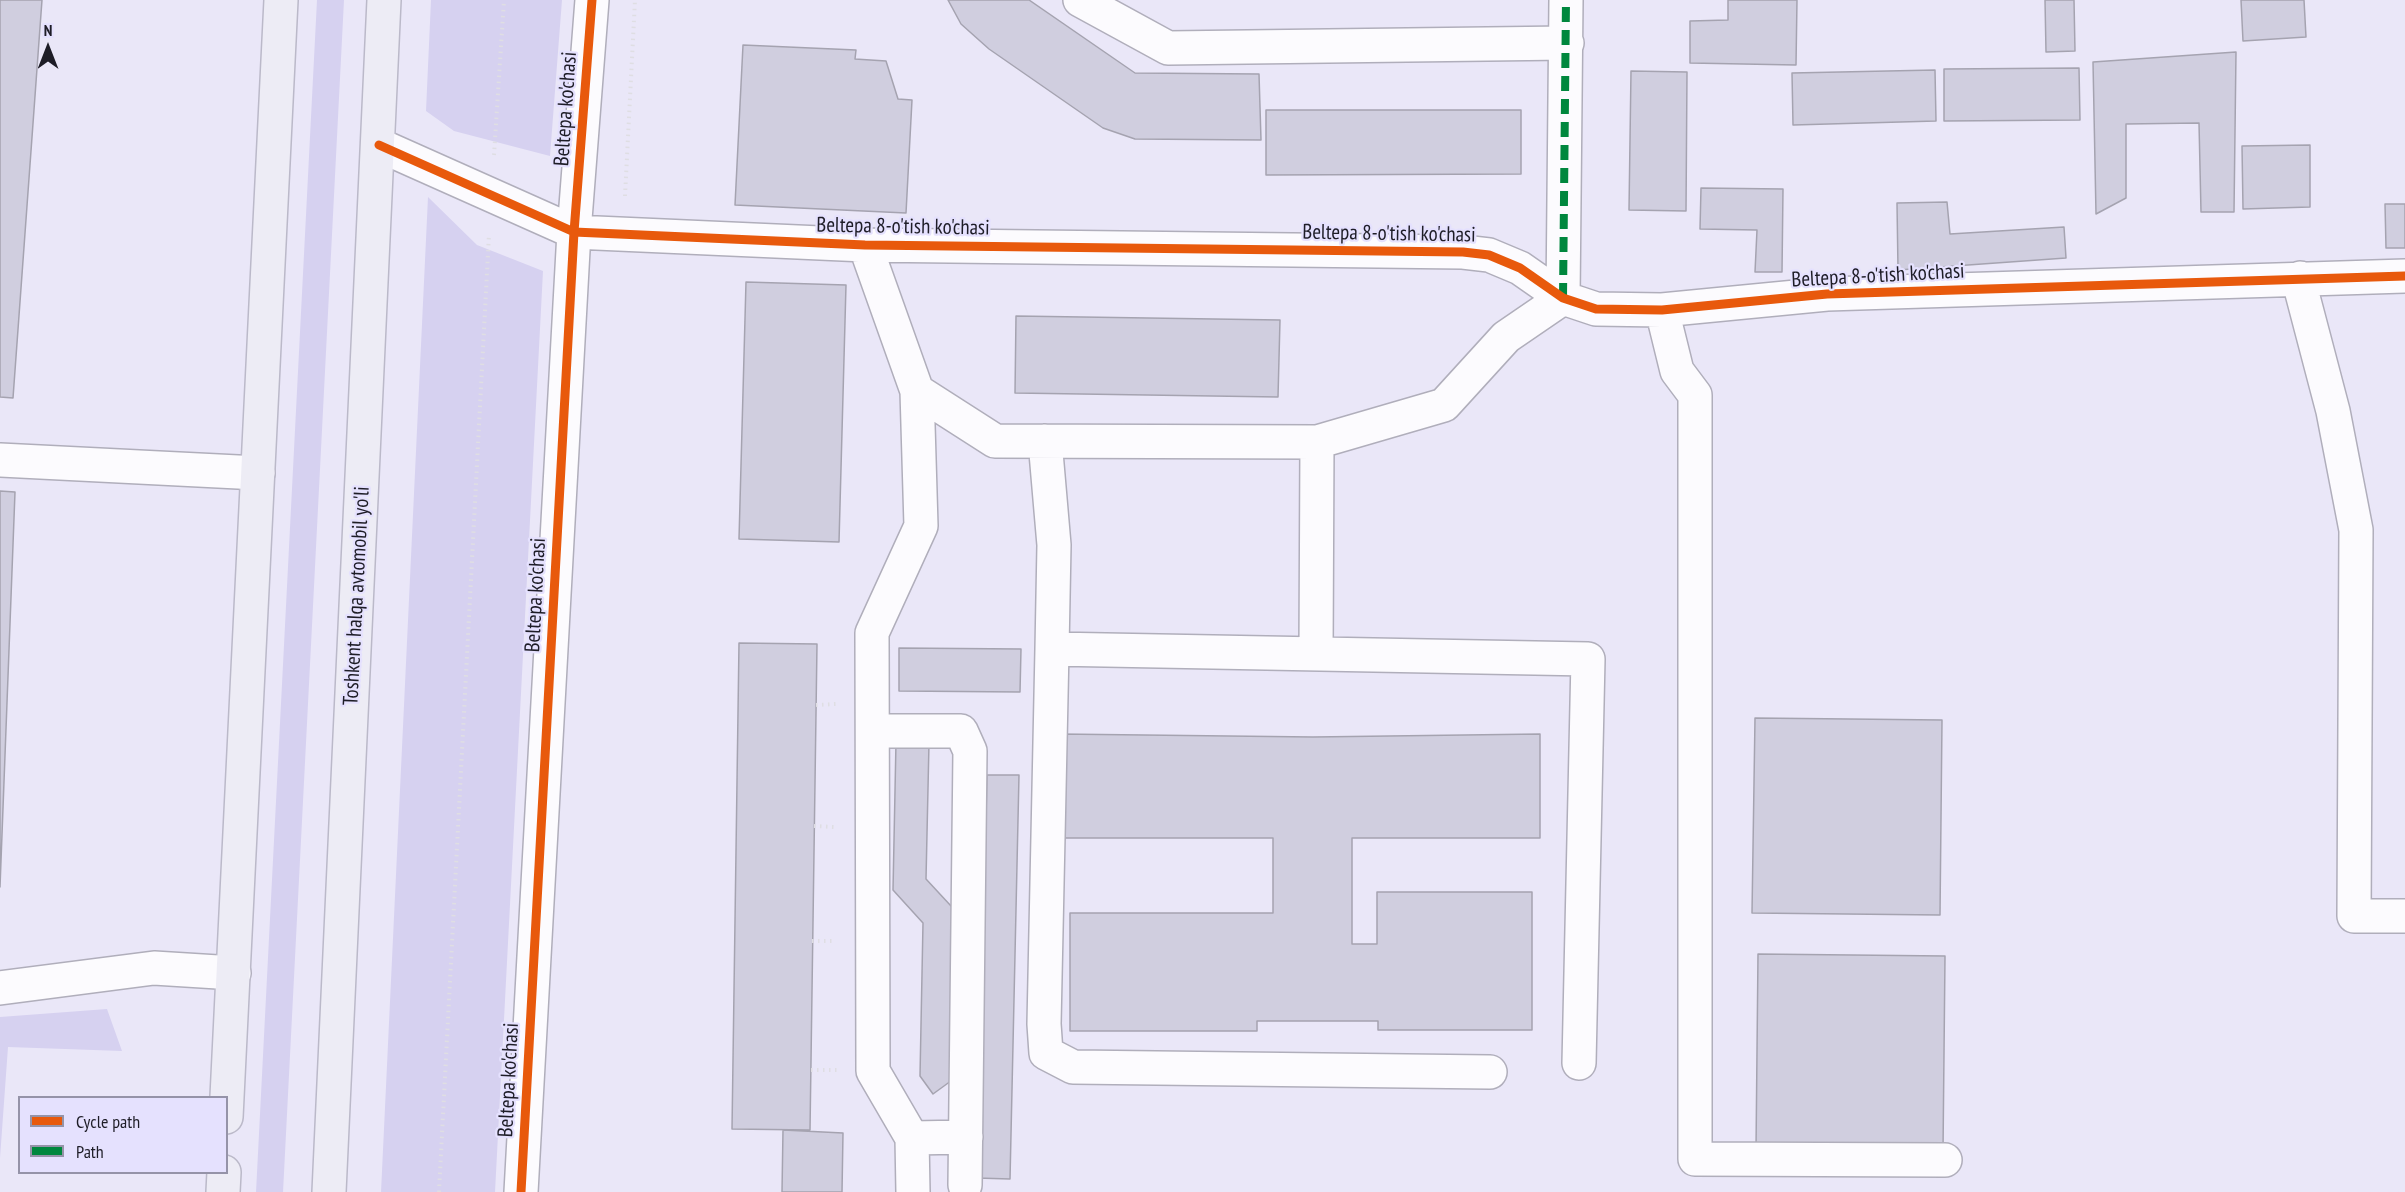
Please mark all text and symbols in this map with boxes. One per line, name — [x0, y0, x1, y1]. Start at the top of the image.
north arrow — [18, 18, 78, 78]
text: N — [44, 20, 52, 40]
street label: Beltepa ko'chasi — [549, 51, 583, 167]
street label: Beltepa 8-o'tish ko'chasi — [816, 213, 990, 241]
street label: Beltepa 8-o'tish ko'chasi — [1302, 220, 1476, 248]
street label: Beltepa 8-o'tish ko'chasi — [1791, 259, 1965, 293]
street label: Toshkent halqa avtomobil yo'li — [339, 486, 375, 706]
street label: Beltepa ko'chasi — [520, 537, 552, 653]
street label: Beltepa ko'chasi — [493, 1022, 525, 1138]
legend — [18, 1096, 228, 1174]
text: Cycle path — [76, 1110, 140, 1133]
text: Path — [76, 1140, 104, 1163]

